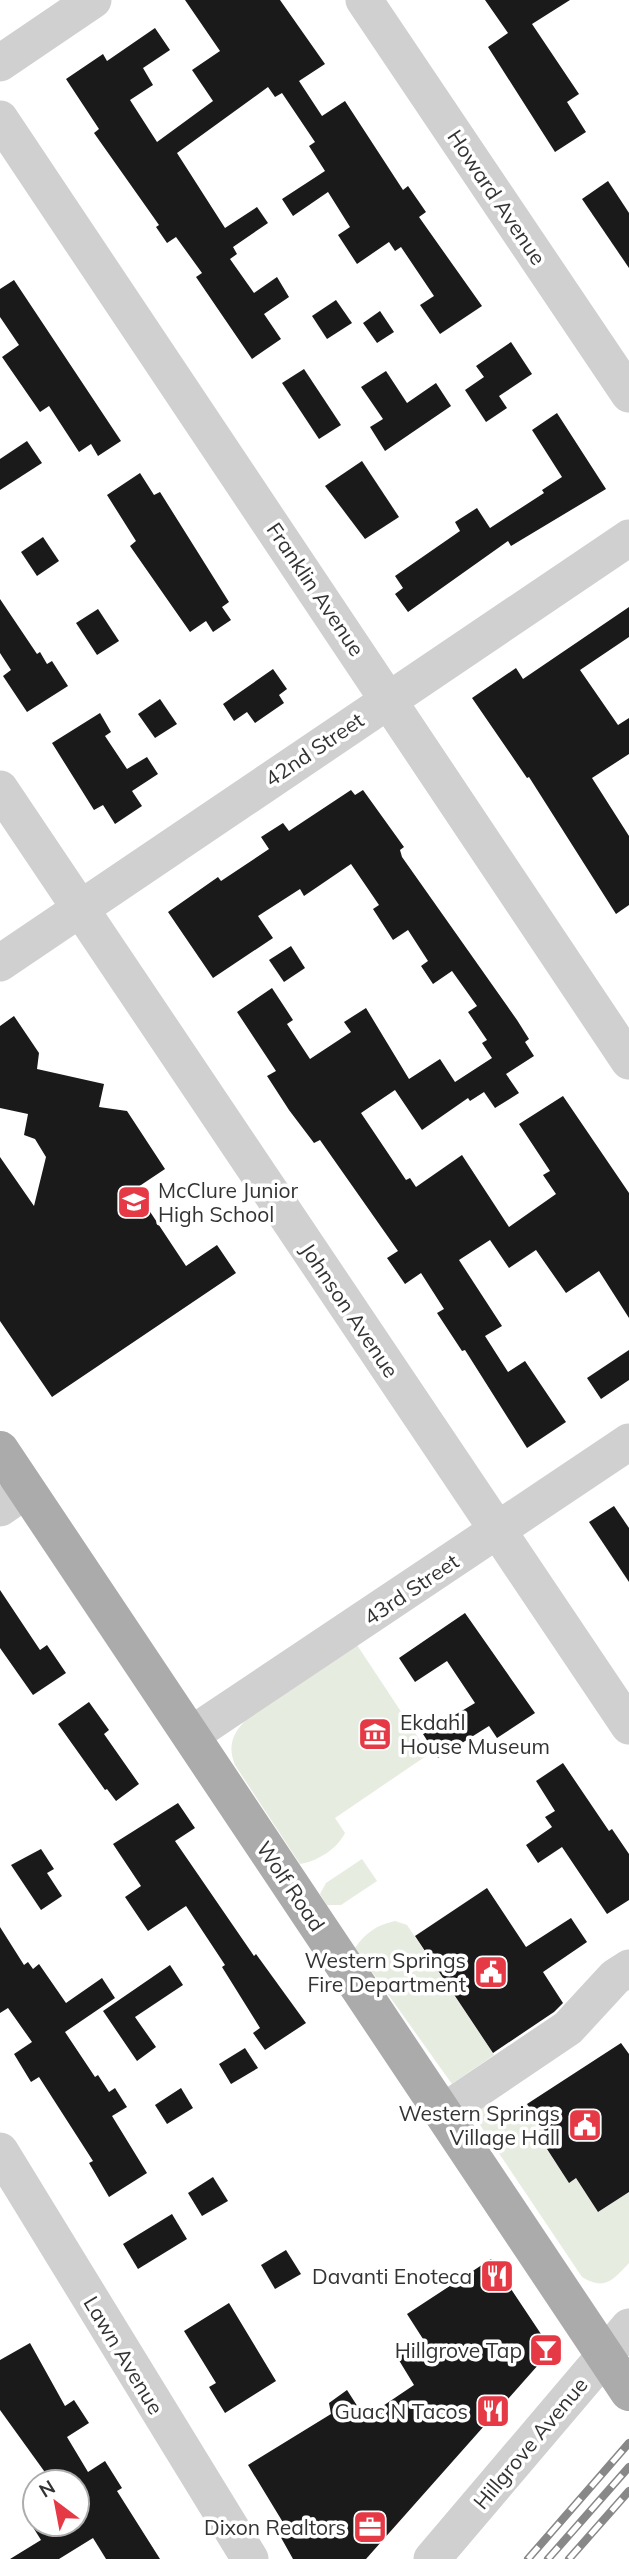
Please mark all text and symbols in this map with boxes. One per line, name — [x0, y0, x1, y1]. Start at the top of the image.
street label: Howard Avenue — [442, 125, 552, 269]
street label: Franklin Avenue — [262, 517, 370, 661]
street label: 42nd Street — [260, 706, 368, 792]
place label: McClure Junior High School — [158, 1177, 299, 1227]
school or university icon: McClure Junior High School — [115, 1183, 153, 1221]
street label: Johnson Avenue — [295, 1238, 405, 1382]
street label: 43rd Street — [359, 1548, 463, 1630]
place label: Ekdahl House Museum — [400, 1709, 550, 1759]
museum icon: Ekdahl House Museum — [356, 1715, 394, 1753]
street label: Wolf Road — [251, 1836, 331, 1936]
place label: Western Springs Fire Department — [304, 1947, 466, 1997]
public building icon: Western Springs Fire Department — [472, 1953, 510, 1991]
place label: Western Springs Village Hall — [398, 2100, 560, 2150]
public building icon: Western Springs Village Hall — [566, 2106, 604, 2144]
restaurant icon: Davanti Enoteca — [478, 2257, 516, 2295]
place label: Davanti Enoteca — [312, 2263, 472, 2289]
street label: Lawn Avenue — [79, 2291, 169, 2419]
bar icon: Hillgrove Tap — [527, 2331, 565, 2369]
place label: Hillgrove Tap — [395, 2337, 522, 2363]
street label: Hillgrove Avenue — [467, 2372, 593, 2514]
restaurant icon: Guac N Tacos — [474, 2392, 512, 2430]
place label: Guac N Tacos — [335, 2398, 468, 2424]
north arrow — [21, 2468, 91, 2538]
text: N — [35, 2475, 59, 2503]
office icon: Dixon Realtors — [351, 2508, 389, 2546]
place label: Dixon Realtors — [204, 2514, 346, 2540]

